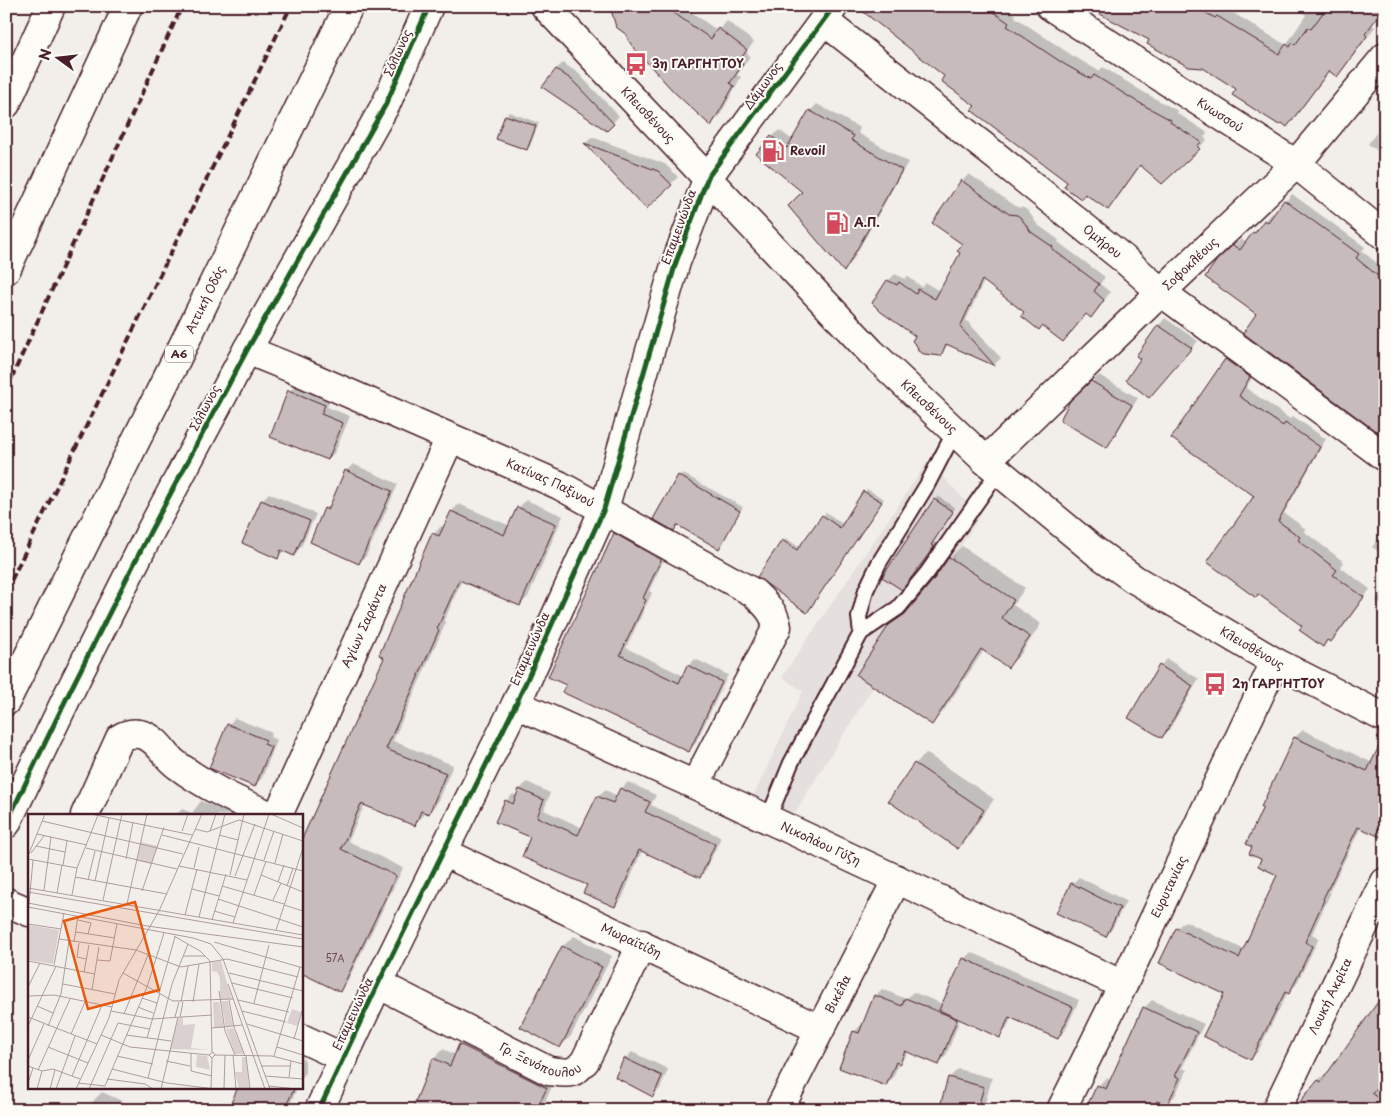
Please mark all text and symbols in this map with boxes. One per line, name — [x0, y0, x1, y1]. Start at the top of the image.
street label: Σόλωνος — [379, 26, 415, 79]
north arrow — [32, 32, 82, 82]
text: N — [33, 46, 57, 63]
bus stop icon: 3η ΓΑΡΓΗΤΤΟΥ — [623, 51, 649, 77]
place label: 3η ΓΑΡΓΗΤΤΟΥ — [652, 54, 744, 72]
street label: Δάμωνος — [739, 58, 786, 113]
street label: Κλεισθένους — [617, 82, 680, 147]
street label: Κνωσσού — [1194, 93, 1247, 136]
fuel station icon: Revoil — [760, 138, 786, 164]
place label: Revoil — [790, 141, 826, 159]
street label: Επαμεινώνδα — [656, 186, 700, 267]
fuel station icon: Α.Π. — [824, 210, 850, 236]
place label: Α.Π. — [854, 213, 880, 231]
street label: Ομήρου — [1079, 220, 1126, 262]
street label: Σοφοκλέους — [1158, 233, 1221, 294]
street label: Αττική Οδός — [180, 262, 229, 336]
road number: Α6 — [165, 346, 193, 362]
street label: Κλεισθένους — [897, 375, 962, 437]
street label: Σόλωνος — [184, 381, 224, 434]
street label: Κατίνας Παξινού — [504, 453, 598, 511]
street label: Αγίων Σαράντα — [336, 580, 391, 670]
street label: Επαμεινώνδα — [505, 609, 553, 688]
street label: Κλεισθένους — [1217, 622, 1288, 673]
bus stop icon: 2η ΓΑΡΓΗΤΤΟΥ — [1202, 671, 1228, 697]
place label: 2η ΓΑΡΓΗΤΤΟΥ — [1232, 674, 1325, 692]
inset map — [28, 814, 302, 1088]
street label: Νικολάου Γύζη — [778, 816, 864, 869]
street label: Ευρυτανίας — [1146, 852, 1191, 921]
street label: Μωραϊτίδη — [598, 918, 665, 962]
house number: 57A — [325, 950, 345, 965]
street label: Λουκή Ακρίτα — [1303, 955, 1355, 1037]
street label: Βικέλα — [820, 971, 855, 1016]
street label: Επαμεινώνδα — [327, 974, 377, 1053]
street label: Γρ. Ξενόπουλου — [497, 1037, 585, 1081]

